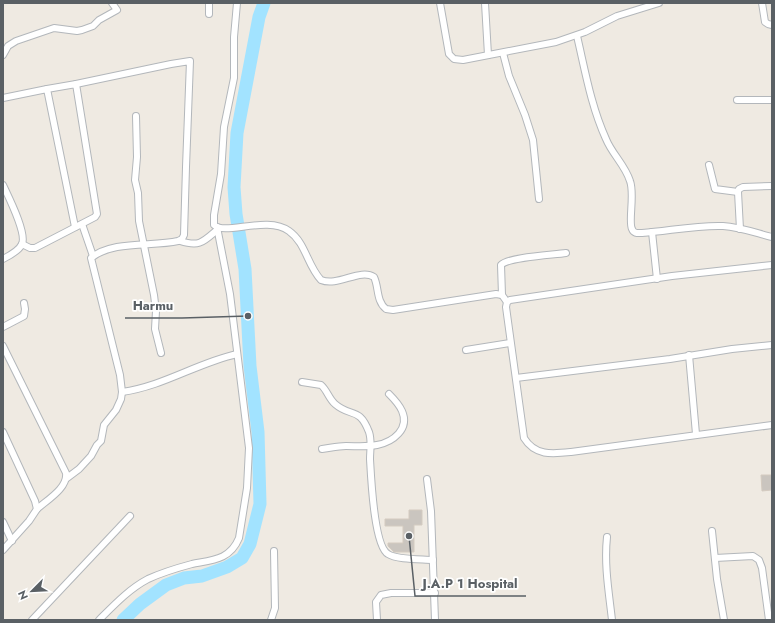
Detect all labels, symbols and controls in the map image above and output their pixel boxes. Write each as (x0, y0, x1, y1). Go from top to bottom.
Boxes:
callout: Harmu (125, 293, 182, 318)
text: Harmu (133, 296, 173, 315)
north arrow (12, 571, 52, 611)
callout: J.A.P 1 Hospital (415, 571, 526, 596)
text: J.A.P 1 Hospital (419, 574, 518, 593)
text: N (14, 588, 32, 602)

